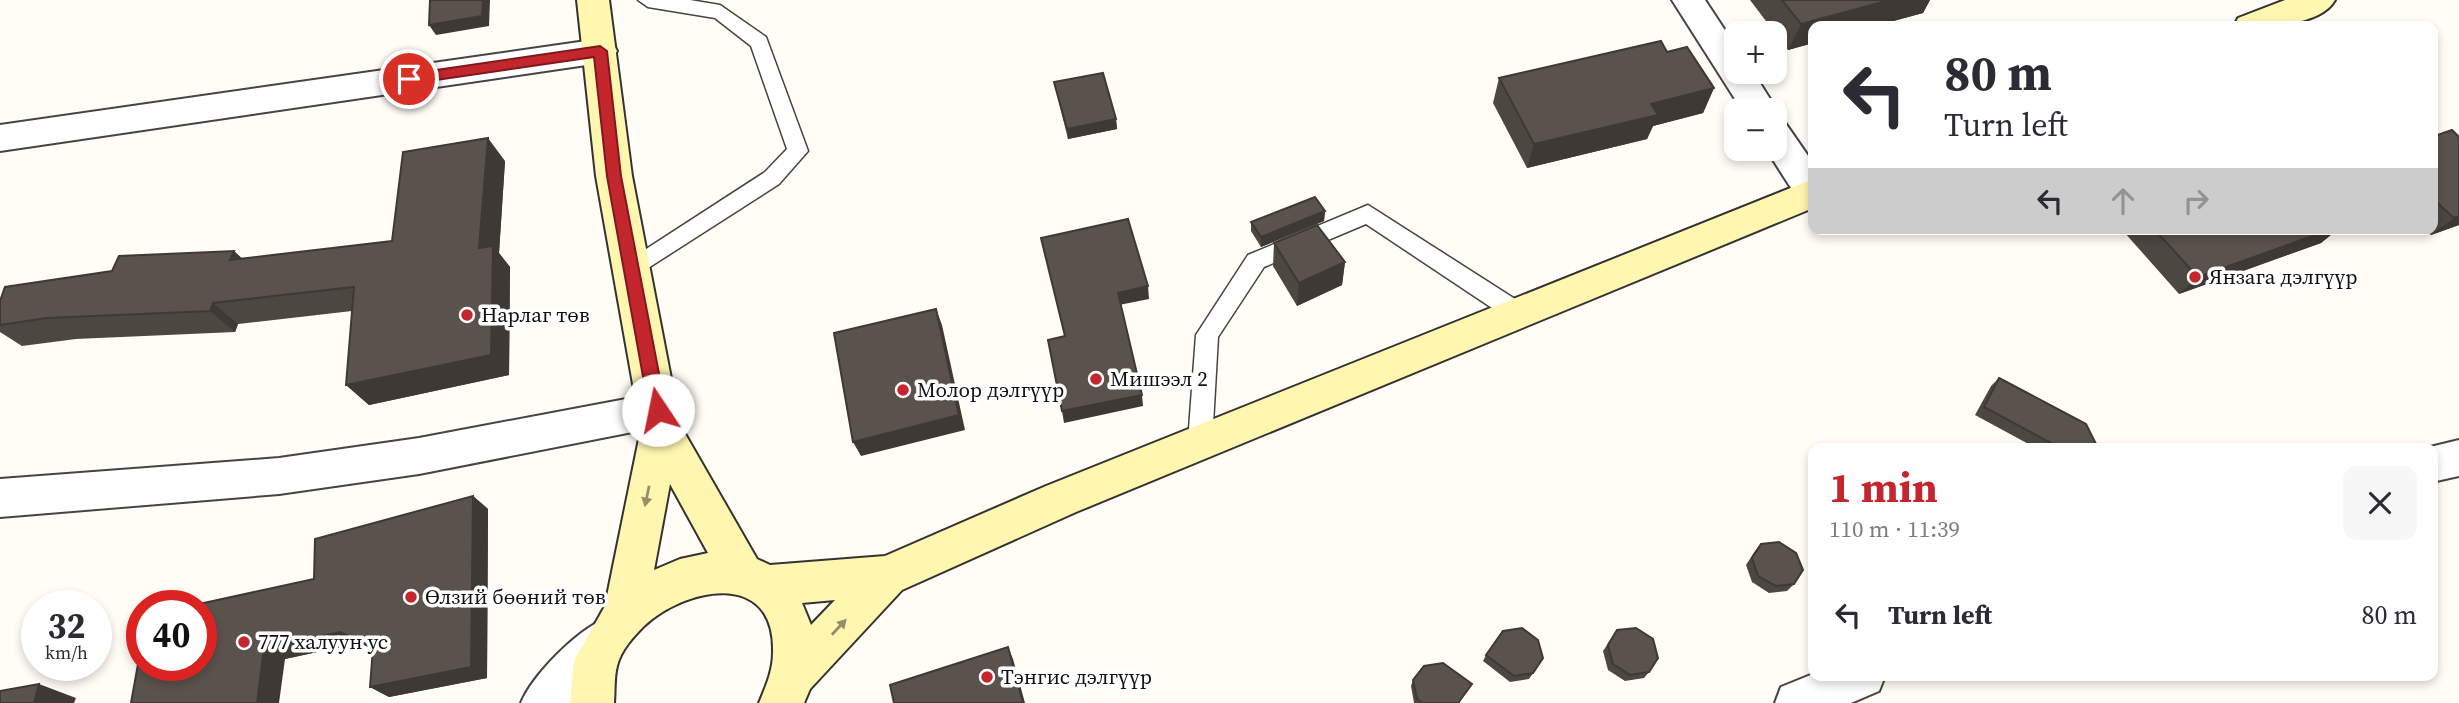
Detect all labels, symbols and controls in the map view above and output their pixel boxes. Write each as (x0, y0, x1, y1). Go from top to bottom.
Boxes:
map controls (1724, 21, 1787, 161)
button: + (1724, 21, 1787, 84)
text: 80 m (1944, 39, 2052, 106)
pin (379, 49, 439, 109)
icon: left (1829, 49, 1920, 140)
icon: arrive (390, 60, 428, 98)
button: − (1724, 98, 1787, 161)
text: Turn left (1944, 103, 2068, 147)
icon: left (2031, 182, 2069, 220)
icon: ahead (2104, 182, 2142, 220)
icon: right (2177, 182, 2215, 220)
place label: Янзага дэлгүүр (2209, 262, 2358, 291)
marker: Янзага дэлгүүр (2187, 269, 2203, 285)
place label: Нарлаг төв (481, 300, 590, 329)
marker: Нарлаг төв (459, 307, 475, 323)
place label: Мишээл 2 (1110, 364, 1208, 393)
marker: Мишээл 2 (1088, 371, 1104, 387)
position arrow (621, 373, 695, 447)
place label: Молор дэлгүүр (917, 375, 1064, 404)
marker: Молор дэлгүүр (895, 382, 911, 398)
text: 1 min (1829, 458, 1938, 516)
button: close (2343, 466, 2417, 540)
one-way arrow (641, 485, 652, 507)
text: 110 m · 11:39 (1829, 513, 1960, 545)
place label: Өлзий бөөний төв (425, 582, 606, 611)
marker: Өлзий бөөний төв (403, 589, 419, 605)
speed limit sign: 40 (126, 590, 217, 681)
icon: left (1829, 596, 1867, 634)
text: Turn left (1888, 597, 1992, 633)
text: 80 m (2362, 597, 2417, 633)
text: 32 (48, 602, 85, 650)
one-way arrow (831, 618, 848, 635)
place label: 777 халуун ус (258, 627, 388, 656)
marker: 777 халуун ус (236, 634, 252, 650)
text: km/h (45, 640, 88, 665)
place label: Тэнгис дэлгүүр (1001, 662, 1152, 691)
marker: Тэнгис дэлгүүр (979, 669, 995, 685)

